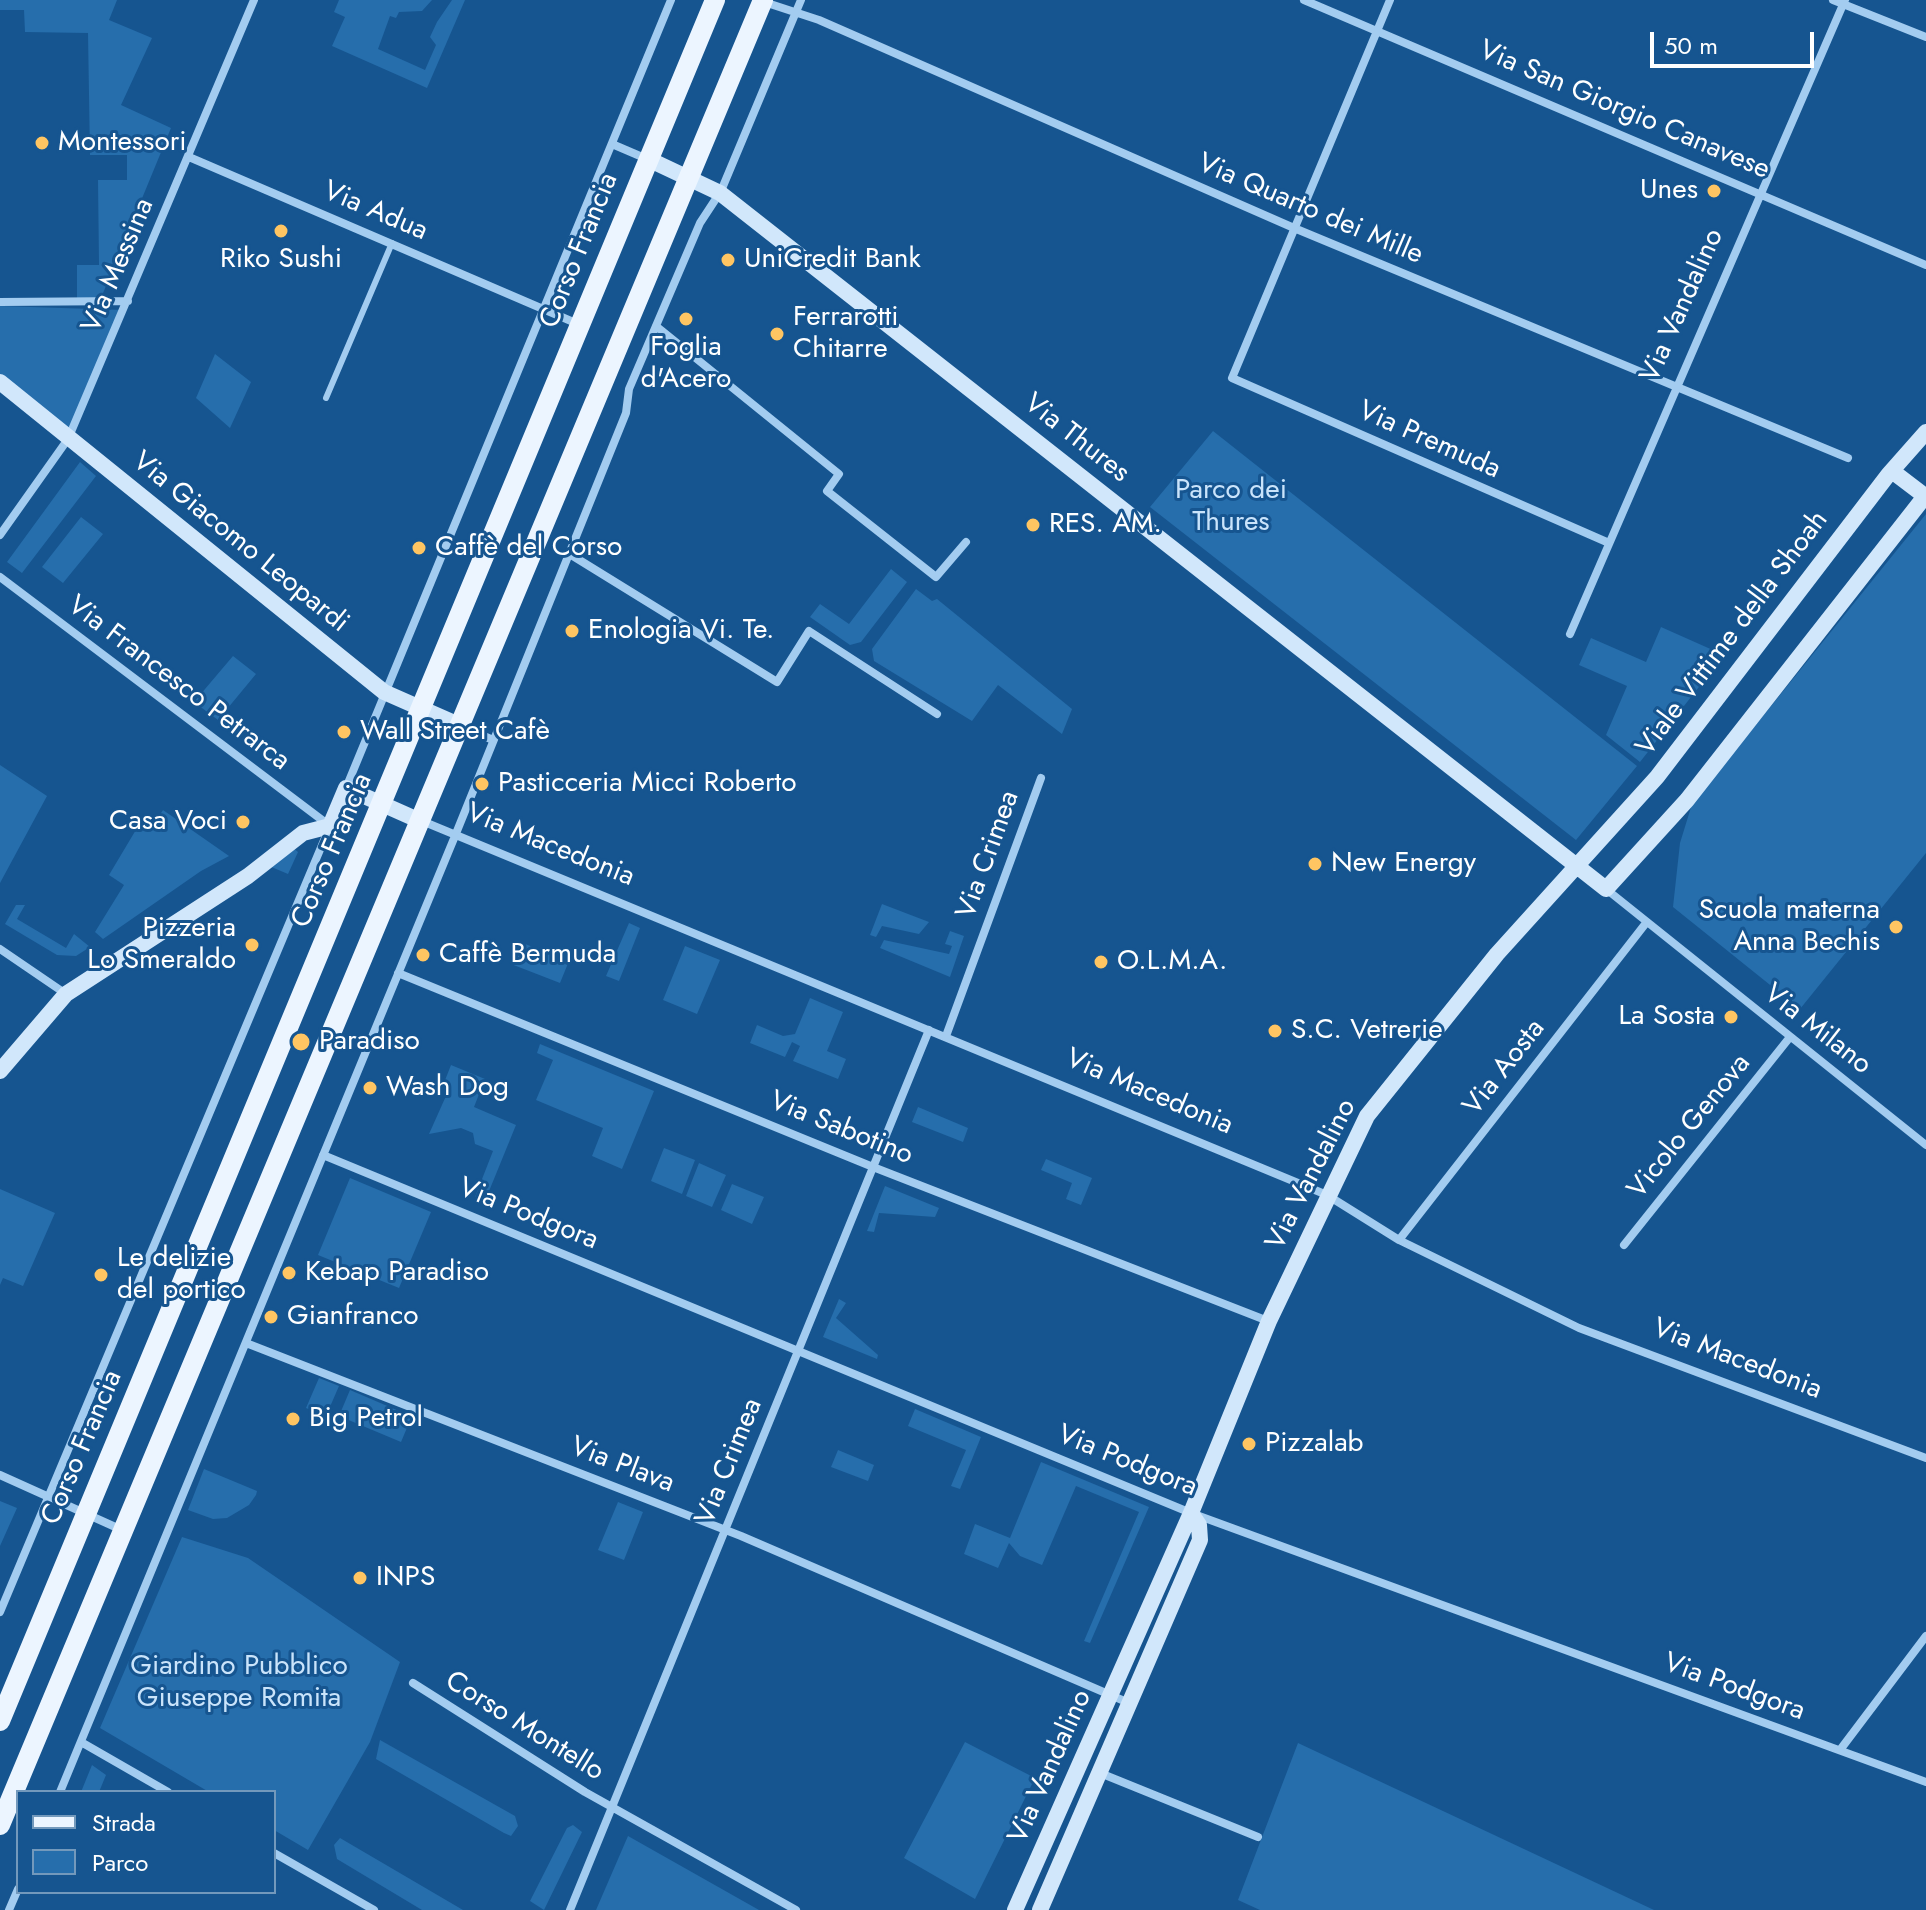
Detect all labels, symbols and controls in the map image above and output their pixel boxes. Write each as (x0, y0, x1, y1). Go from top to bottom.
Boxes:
scale bar (1654, 16, 1818, 66)
text: 50 m (1664, 28, 1718, 63)
street label: Via San Giorgio Canavese (1474, 34, 1774, 188)
place label: Montessori (58, 126, 187, 160)
marker: Montessori (33, 134, 51, 152)
street label: Via Quarto dei Mille (1192, 147, 1428, 273)
street label: Corso Francia (534, 168, 626, 334)
place label: Unes (1640, 174, 1698, 208)
street label: Via Adua (318, 175, 432, 249)
marker: Unes (1705, 182, 1723, 200)
street label: Via Messina (76, 194, 162, 338)
marker: Riko Sushi (272, 222, 290, 240)
street label: Via Vandalino (1634, 224, 1732, 388)
place label: Riko Sushi (220, 243, 342, 277)
place label: UniCredit Bank (744, 243, 921, 277)
marker: UniCredit Bank (719, 251, 737, 269)
place label: Ferrarotti Chitarre (793, 301, 898, 367)
marker: Foglia d'Acero (677, 310, 695, 328)
marker: Ferrarotti Chitarre (768, 325, 786, 343)
place label: Foglia d'Acero (641, 331, 731, 397)
street label: Via Thures (1016, 387, 1136, 491)
street label: Via Premuda (1353, 395, 1505, 487)
street label: Via Giacomo Leopardi (125, 445, 355, 641)
park label: Parco dei Thures (1175, 474, 1287, 540)
street label: Viale Vittime della Shoah (1630, 505, 1836, 763)
place label: RES. AM. (1049, 508, 1162, 542)
marker: RES. AM. (1024, 516, 1042, 534)
place label: Caffè del Corso (435, 531, 622, 565)
marker: Caffè del Corso (410, 539, 428, 557)
street label: Via Francesco Petrarca (60, 589, 296, 779)
place label: Enologia Vi. Te. (588, 614, 774, 648)
marker: Enologia Vi. Te. (563, 622, 581, 640)
place label: Wall Street Cafè (360, 715, 550, 749)
marker: Wall Street Cafè (335, 723, 353, 741)
place label: Pasticceria Micci Roberto (498, 767, 797, 801)
street label: Corso Francia (285, 769, 381, 933)
marker: Pasticceria Micci Roberto (473, 775, 491, 793)
street label: Via Crimea (950, 787, 1028, 923)
street label: Via Macedonia (461, 797, 639, 895)
place label: Casa Voci (109, 805, 227, 839)
marker: Casa Voci (234, 813, 252, 831)
place label: New Energy (1331, 847, 1476, 881)
marker: New Energy (1306, 855, 1324, 873)
place label: Scuola materna Anna Bechis (1699, 894, 1880, 960)
place label: Pizzeria Lo Smeraldo (87, 912, 236, 978)
marker: Scuola materna Anna Bechis (1887, 918, 1905, 936)
marker: Pizzeria Lo Smeraldo (243, 936, 261, 954)
place label: Caffè Bermuda (439, 938, 616, 972)
place label: O.L.M.A. (1117, 945, 1227, 979)
marker: Caffè Bermuda (414, 946, 432, 964)
marker: O.L.M.A. (1092, 953, 1110, 971)
street label: Via Milano (1756, 978, 1878, 1082)
place label: La Sosta (1618, 1000, 1715, 1034)
marker: La Sosta (1722, 1008, 1740, 1026)
street label: Via Aosta (1457, 1013, 1553, 1123)
place label: S.C. Vetrerie (1291, 1014, 1443, 1048)
marker: S.C. Vetrerie (1266, 1022, 1284, 1040)
place label: Paradiso (319, 1025, 420, 1059)
marker: Paradiso (290, 1031, 312, 1053)
street label: Via Macedonia (1060, 1043, 1238, 1143)
street label: Vicolo Genova (1622, 1048, 1758, 1206)
place label: Wash Dog (386, 1071, 509, 1105)
marker: Wash Dog (361, 1079, 379, 1097)
street label: Via Sabotino (764, 1085, 918, 1173)
street label: Via Vandalino (1260, 1094, 1364, 1256)
street label: Via Podgora (453, 1172, 603, 1258)
place label: Le delizie del portico (117, 1242, 246, 1308)
place label: Kebap Paradiso (305, 1256, 489, 1290)
marker: Kebap Paradiso (280, 1264, 298, 1282)
marker: Le delizie del portico (92, 1266, 110, 1284)
place label: Gianfranco (287, 1300, 419, 1334)
marker: Gianfranco (262, 1308, 280, 1326)
street label: Via Macedonia (1648, 1312, 1826, 1408)
street label: Corso Francia (35, 1366, 131, 1530)
street label: Via Crimea (689, 1394, 771, 1530)
place label: Big Petrol (309, 1402, 423, 1436)
marker: Big Petrol (284, 1410, 302, 1428)
street label: Via Podgora (1052, 1419, 1202, 1505)
place label: Pizzalab (1265, 1427, 1364, 1461)
street label: Via Plava (565, 1431, 679, 1501)
marker: Pizzalab (1240, 1435, 1258, 1453)
place label: INPS (376, 1561, 435, 1595)
marker: INPS (351, 1569, 369, 1587)
street label: Via Podgora (1659, 1647, 1809, 1729)
park label: Giardino Pubblico Giuseppe Romita (130, 1650, 348, 1716)
street label: Corso Montello (438, 1665, 610, 1789)
street label: Via Vandalino (1002, 1685, 1100, 1849)
legend (16, 1790, 276, 1894)
text: Strada (92, 1805, 156, 1840)
text: Parco (92, 1845, 148, 1880)

